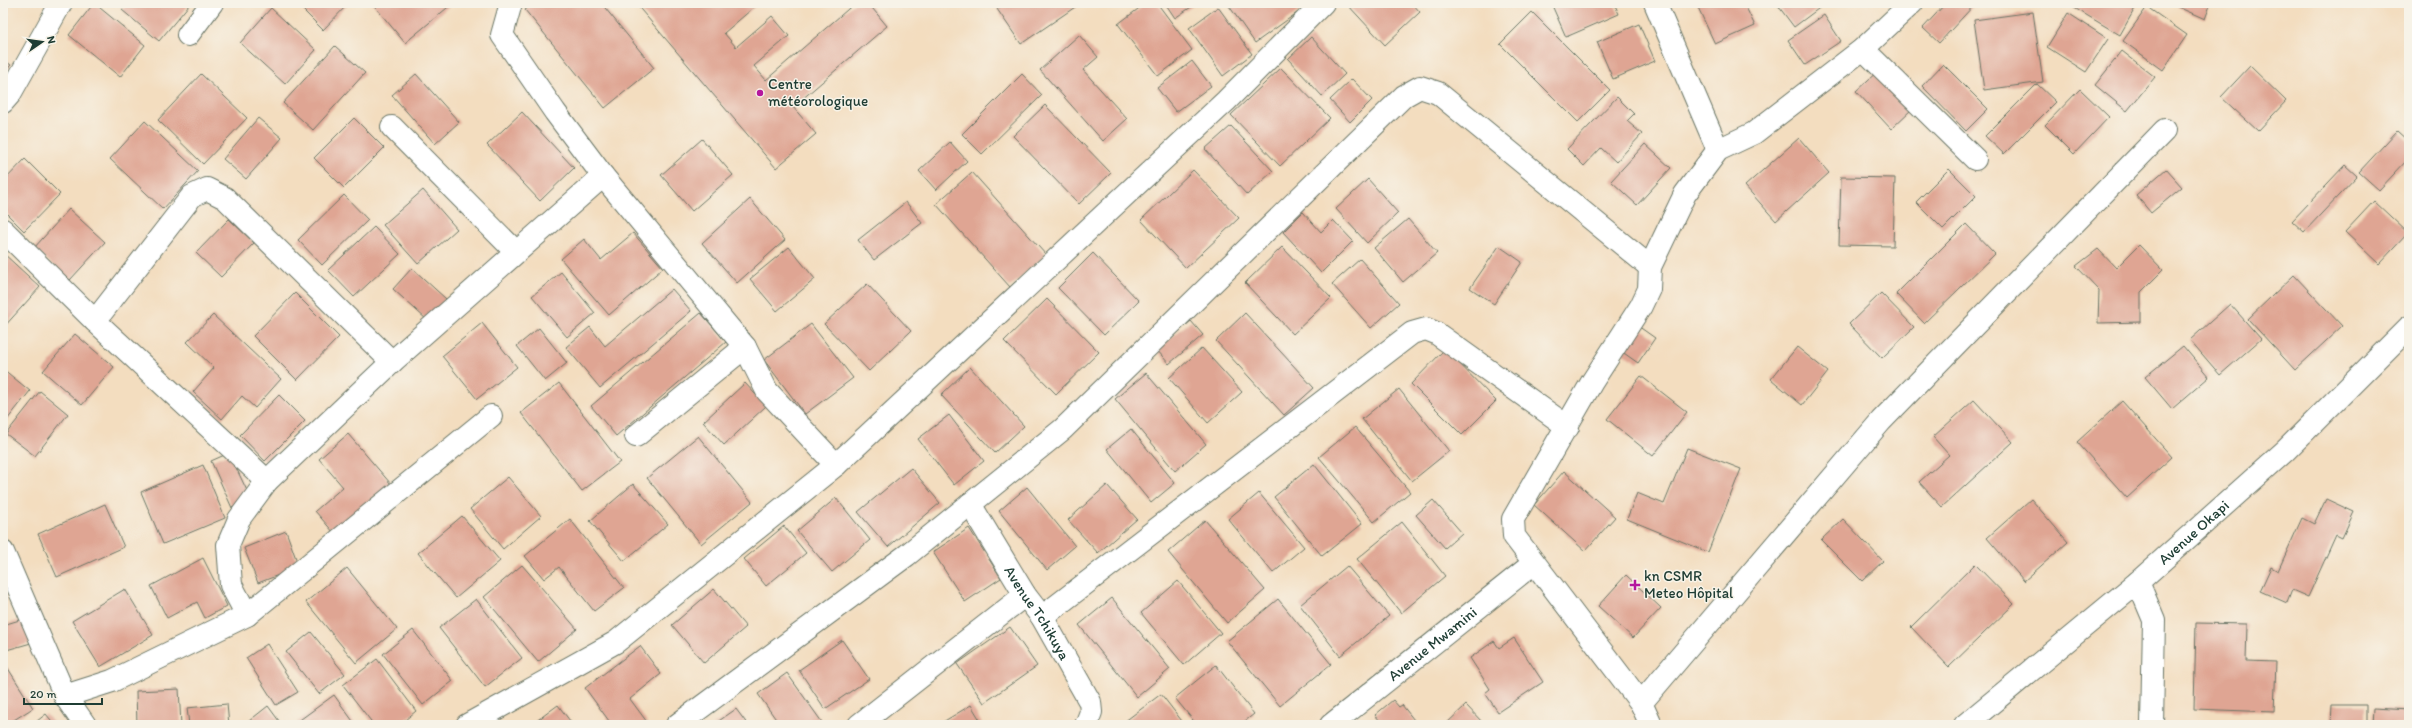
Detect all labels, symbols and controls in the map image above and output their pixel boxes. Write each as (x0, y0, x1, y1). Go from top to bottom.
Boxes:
north arrow (22, 22, 62, 62)
text: N (44, 35, 58, 45)
place label: Centre météorologique (768, 75, 868, 110)
marker: Centre météorologique (755, 88, 765, 98)
street label: Avenue Okapi (2155, 496, 2233, 569)
street label: Avenue Tchikuya (1000, 562, 1074, 663)
place label: kn CSMR Meteo Hôpital (1644, 567, 1734, 602)
marker: kn CSMR Meteo Hôpital (1629, 579, 1641, 591)
street label: Avenue Mwamini (1385, 603, 1481, 685)
scale bar (24, 680, 102, 706)
text: 20 m (30, 687, 57, 701)

